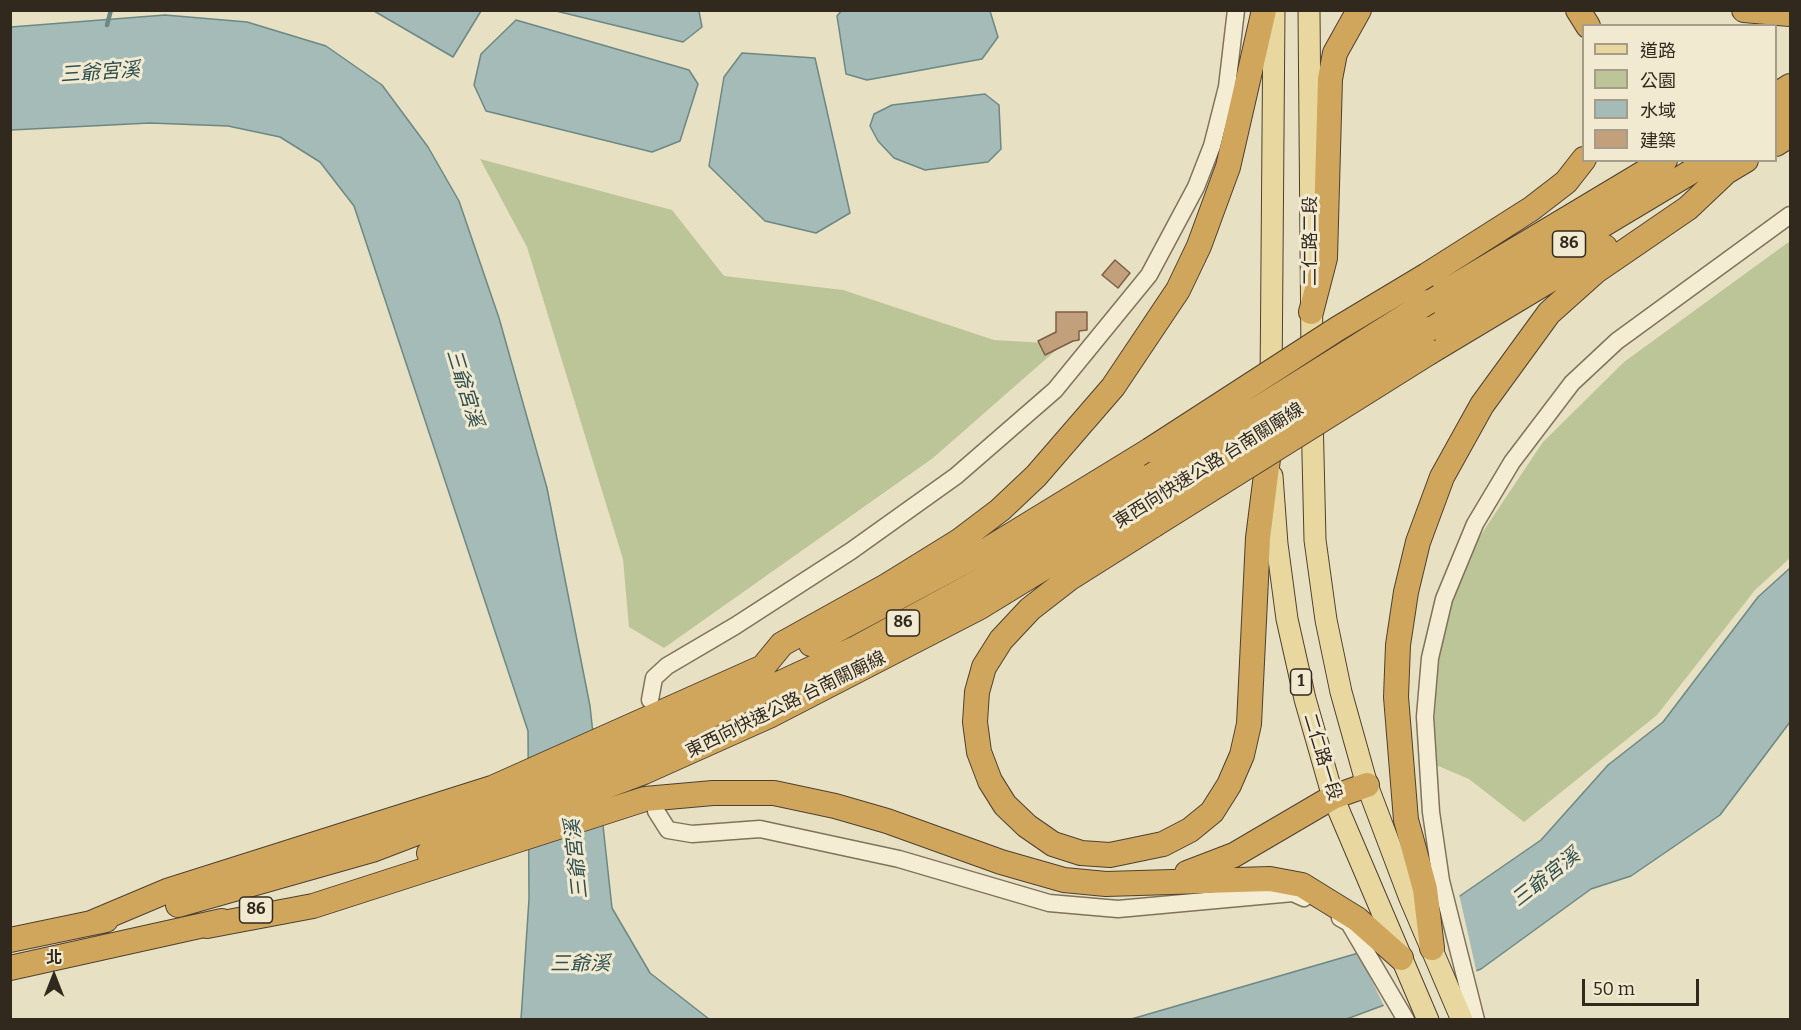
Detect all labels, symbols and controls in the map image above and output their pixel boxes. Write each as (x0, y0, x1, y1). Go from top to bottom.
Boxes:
legend (1582, 24, 1777, 162)
text: 道路 (1640, 40, 1676, 62)
water label: 三爺宮溪 (59, 58, 141, 88)
text: 公園 (1640, 70, 1676, 92)
text: 水域 (1640, 100, 1676, 122)
text: 建築 (1640, 130, 1676, 152)
street label: 二仁路二段 (1300, 196, 1322, 286)
road number: 86 (1552, 231, 1586, 257)
water label: 三爺宮溪 (441, 346, 487, 430)
street label: 東西向快速公路 台南關廟線 (1110, 399, 1308, 533)
road number: 86 (886, 610, 920, 636)
street label: 東西向快速公路 台南關廟線 (683, 647, 889, 763)
road number: 1 (1290, 669, 1312, 695)
street label: 二仁路一段 (1299, 711, 1345, 803)
water label: 三爺宮溪 (561, 818, 593, 900)
water label: 三爺宮溪 (1507, 844, 1585, 912)
road number: 86 (240, 897, 272, 923)
north arrow (24, 946, 84, 1006)
text: 北 (46, 948, 62, 967)
water label: 三爺溪 (550, 952, 610, 976)
scale bar (1585, 967, 1702, 1005)
text: 50 m (1593, 978, 1635, 1000)

